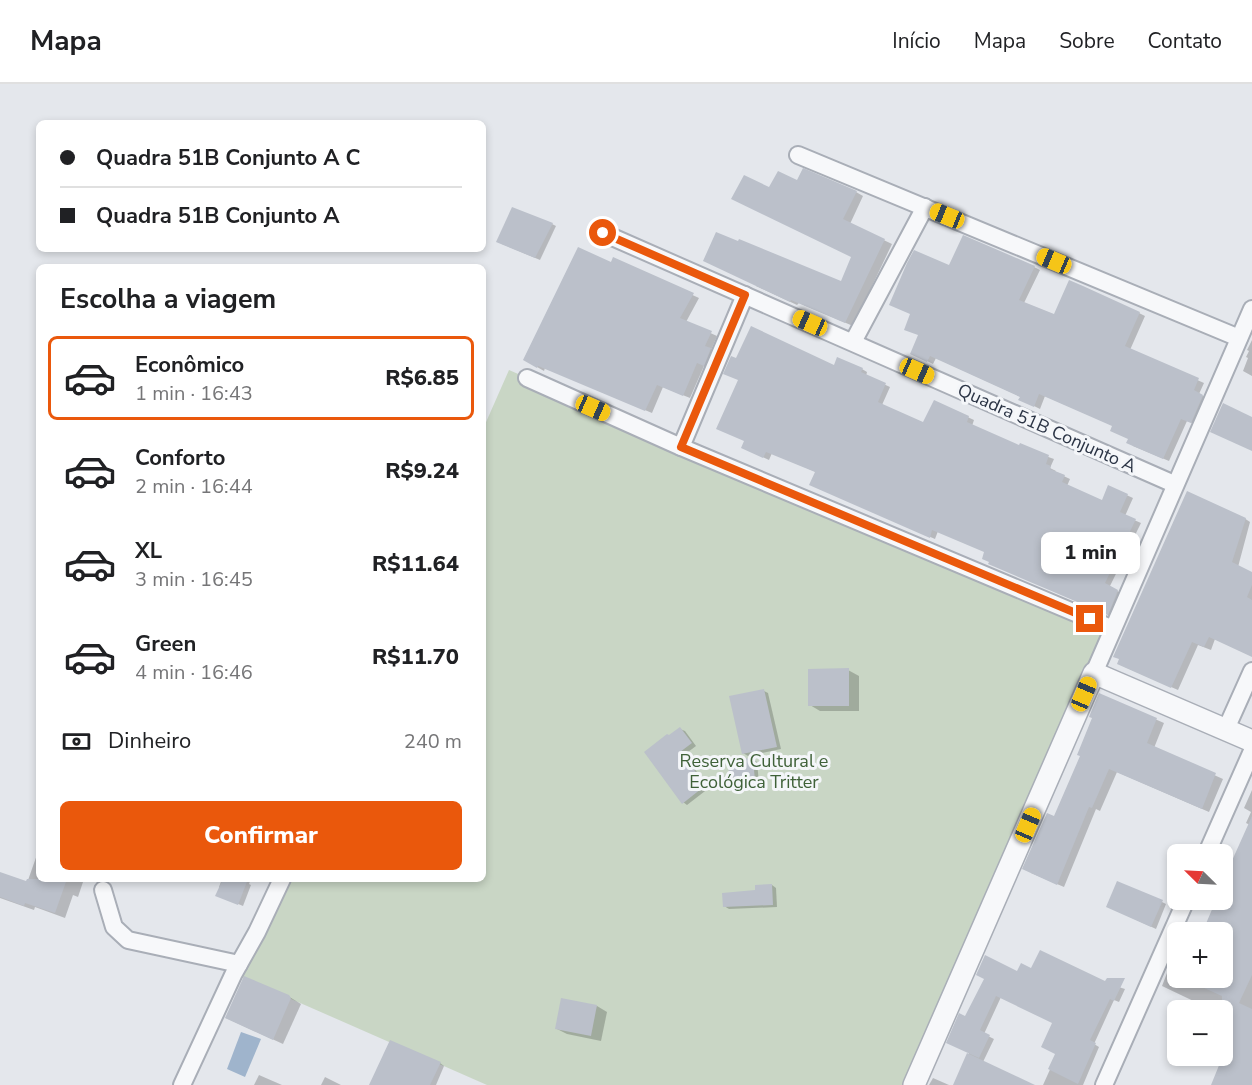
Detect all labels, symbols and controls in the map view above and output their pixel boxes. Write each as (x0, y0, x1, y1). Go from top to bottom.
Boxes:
text: Mapa (30, 22, 102, 60)
text: Início (892, 27, 941, 55)
text: Mapa (974, 27, 1026, 55)
text: Sobre (1059, 27, 1115, 55)
text: Contato (1148, 27, 1222, 55)
text: Quadra 51B Conjunto A C (96, 143, 360, 173)
text: Quadra 51B Conjunto A (96, 201, 340, 231)
car (927, 201, 967, 231)
route start (589, 219, 616, 246)
car (1034, 246, 1074, 276)
text: Escolha a viagem (60, 281, 276, 318)
car (790, 307, 830, 339)
text: Econômico (135, 350, 244, 380)
icon: car (63, 351, 117, 405)
car (897, 355, 937, 387)
text: R$6.85 (385, 363, 459, 393)
street label: Quadra 51B Conjunto A (954, 378, 1140, 478)
text: 1 min · 16:43 (135, 380, 253, 407)
car (573, 392, 613, 424)
text: Conforto (135, 443, 225, 473)
icon: car (63, 444, 117, 498)
text: R$9.24 (385, 456, 459, 486)
text: 2 min · 16:44 (135, 473, 253, 500)
callout: 1 min (1040, 532, 1140, 574)
text: XL (135, 536, 162, 566)
icon: car (63, 537, 117, 591)
text: 1 min (1064, 539, 1117, 566)
text: R$11.64 (372, 549, 459, 579)
text: 3 min · 16:45 (135, 566, 253, 593)
route end (1076, 605, 1103, 632)
text: Green (135, 629, 196, 659)
icon: car (63, 630, 117, 684)
text: R$11.70 (372, 642, 459, 672)
text: 4 min · 16:46 (135, 659, 253, 686)
car (1069, 674, 1099, 714)
icon: cash (60, 725, 93, 758)
text: Dinheiro (108, 726, 191, 756)
text: 240 m (404, 728, 462, 755)
park label: Reserva Cultural e Ecológica Tritter (680, 749, 828, 794)
button: Confirmar (60, 801, 462, 870)
car (1013, 805, 1043, 845)
north arrow (1167, 844, 1233, 910)
map controls (1167, 844, 1233, 1066)
button: + (1167, 922, 1233, 988)
button: − (1167, 1000, 1233, 1066)

